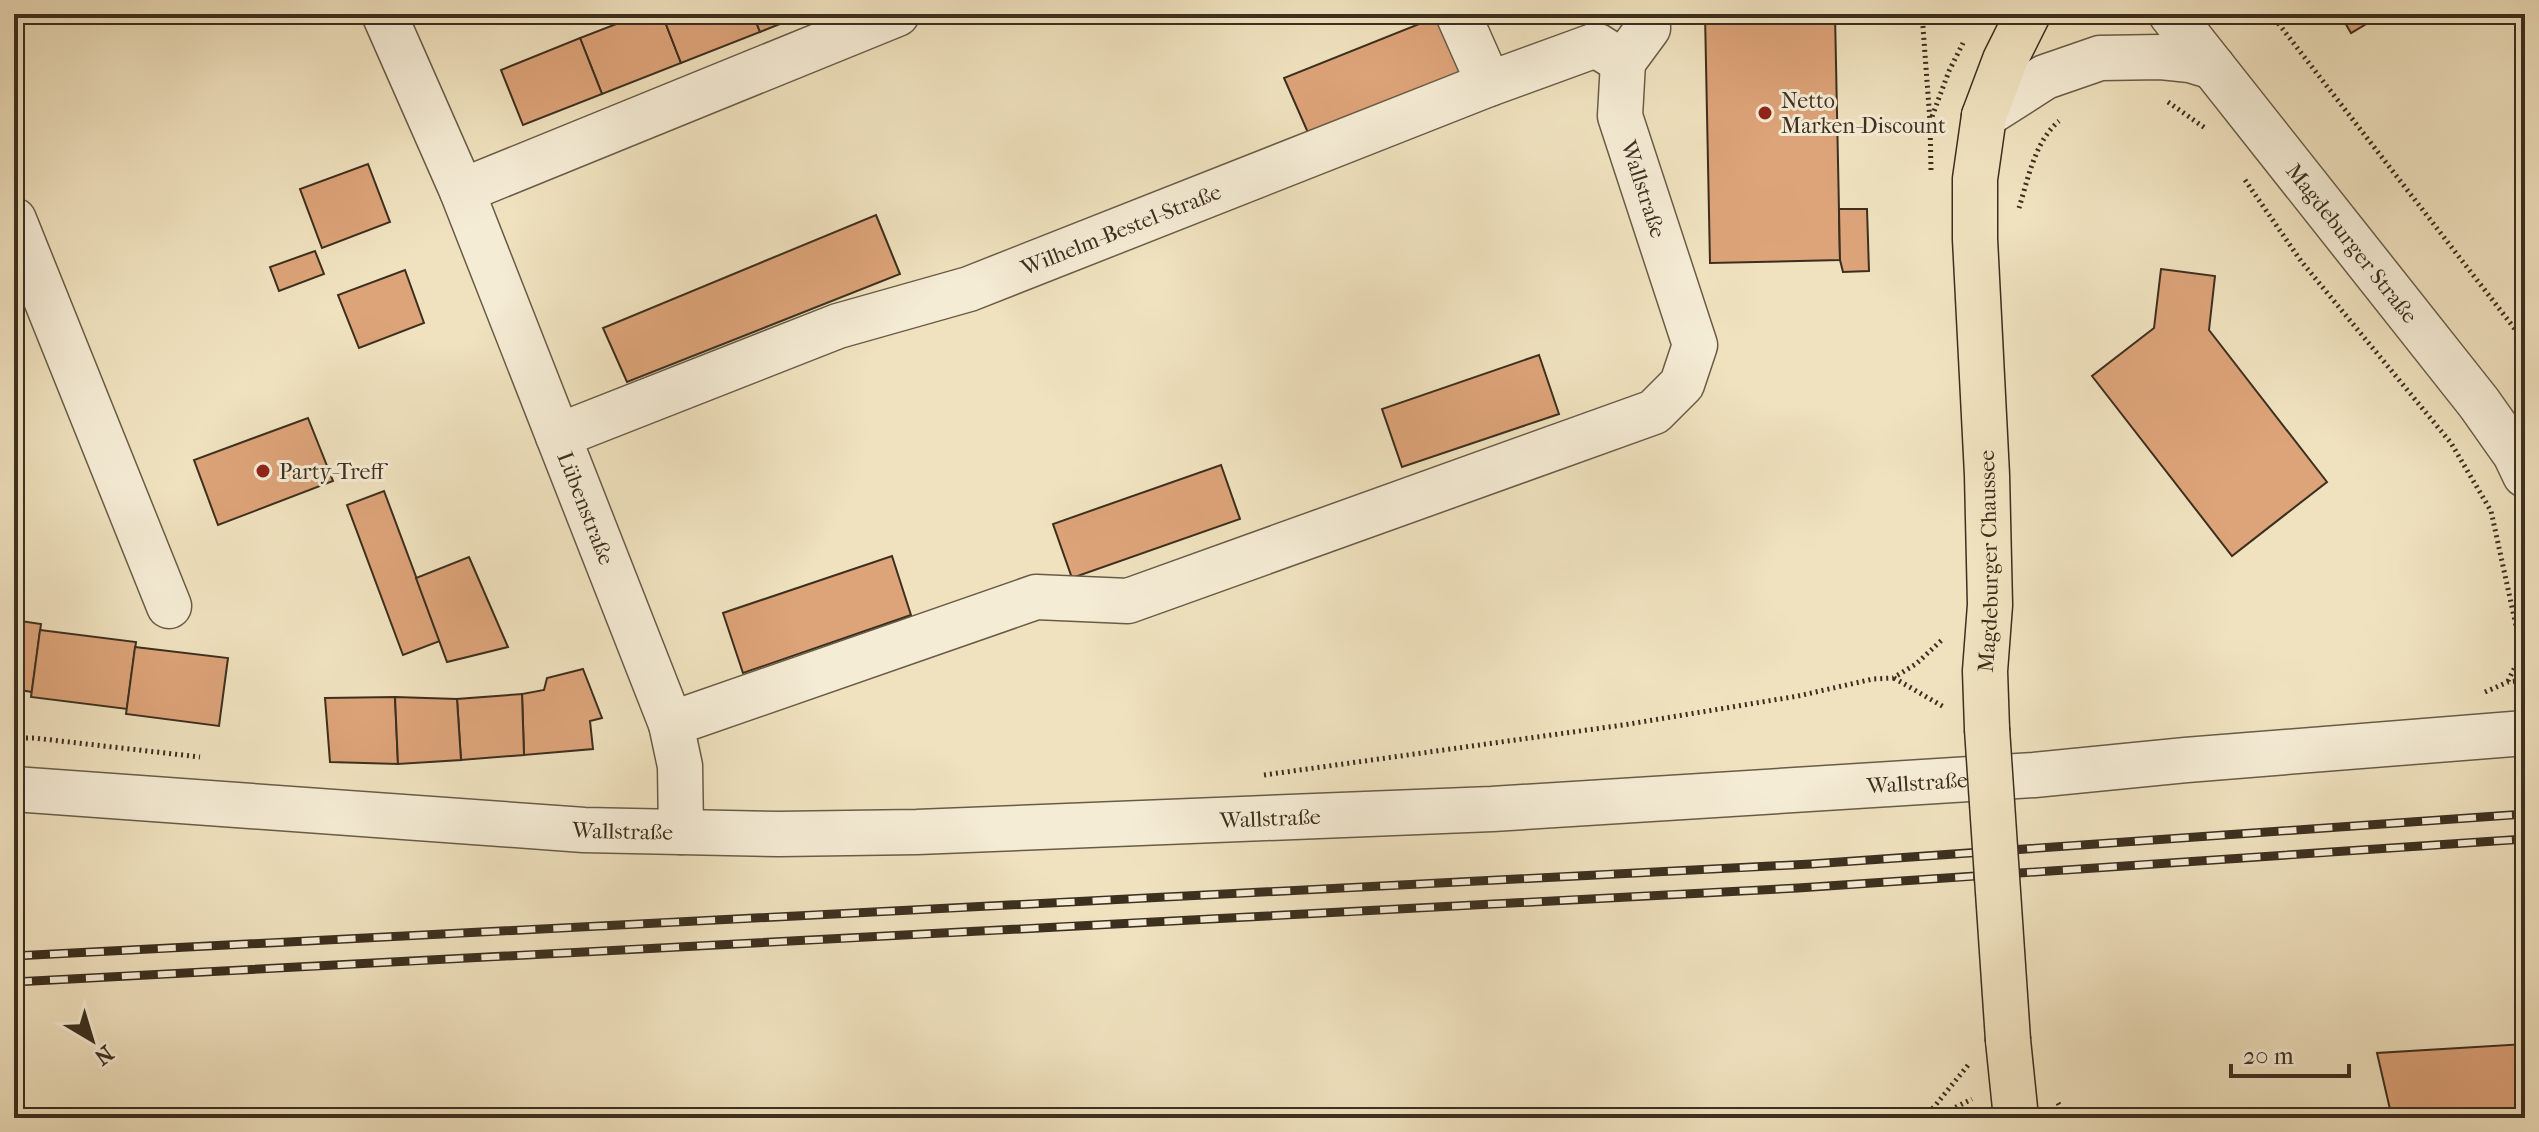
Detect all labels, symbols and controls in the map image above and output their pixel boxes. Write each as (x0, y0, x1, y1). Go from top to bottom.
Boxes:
place label: Netto Marken-Discount (1781, 88, 1946, 139)
marker: Netto Marken-Discount (1756, 104, 1774, 122)
street label: Wallstraße (1615, 136, 1671, 241)
street label: Magdeburger Straße (2280, 158, 2423, 329)
street label: Wilhelm-Bestel-Straße (1016, 179, 1225, 282)
street label: Lübenstraße (552, 448, 619, 569)
street label: Magdeburger Chaussee (1973, 449, 2004, 673)
place label: Party-Treff (279, 459, 388, 485)
marker: Party-Treff (254, 462, 272, 480)
street label: Wallstraße (1865, 767, 1969, 800)
street label: Wallstraße (1218, 804, 1321, 834)
street label: Wallstraße (570, 817, 673, 846)
north arrow (52, 1000, 132, 1080)
scale bar (2231, 1028, 2349, 1078)
text: N (89, 1040, 118, 1071)
text: 20 m (2243, 1042, 2294, 1070)

